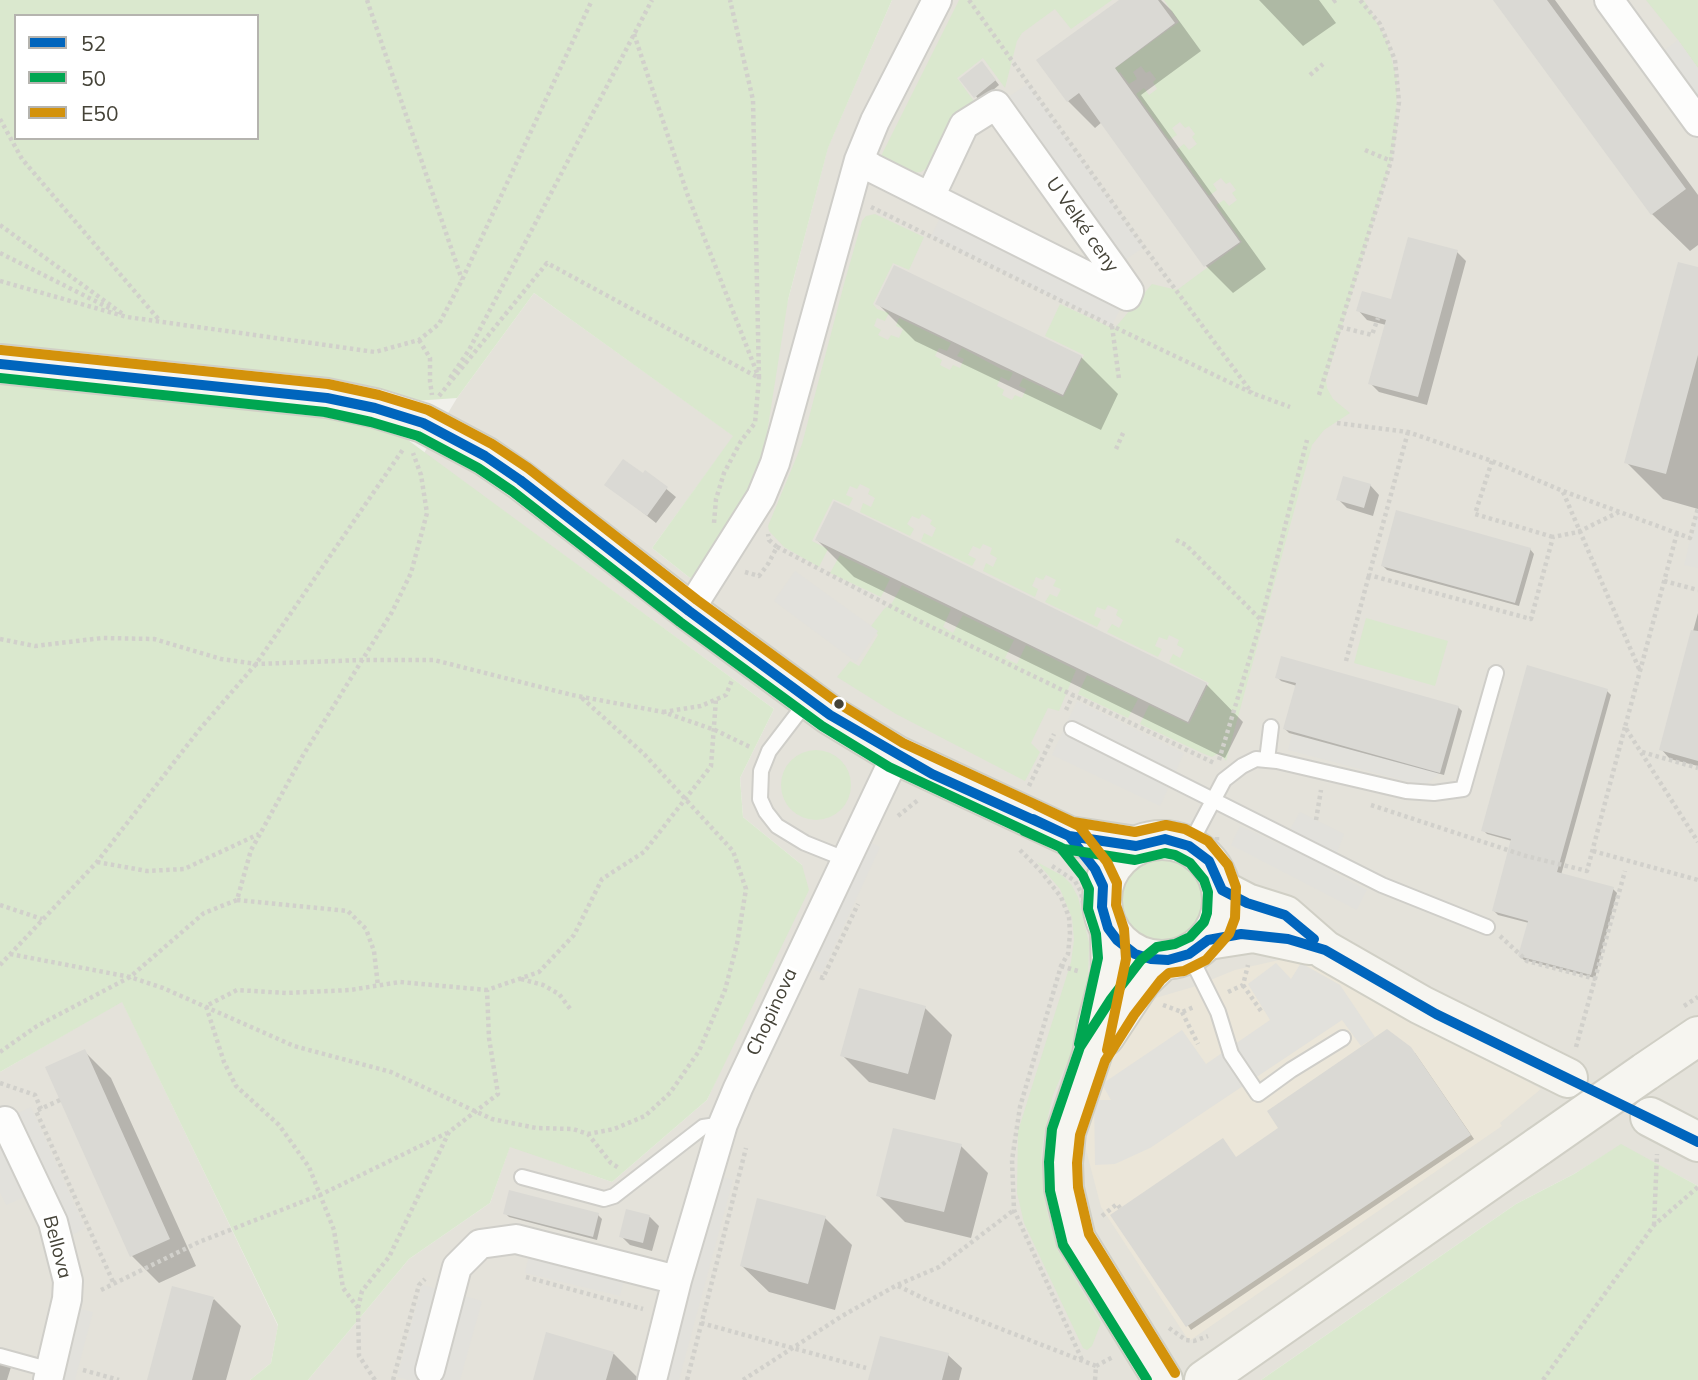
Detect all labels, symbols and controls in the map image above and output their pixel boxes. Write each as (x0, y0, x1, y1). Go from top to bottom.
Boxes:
legend (14, 14, 259, 140)
text: 52 (81, 30, 106, 56)
text: 50 (81, 65, 106, 91)
text: E50 (81, 100, 119, 126)
street label: U Velké ceny (1041, 173, 1123, 277)
unlabelled marker (832, 697, 846, 711)
street label: Chopinova (742, 965, 802, 1059)
street label: Bellova (38, 1213, 76, 1281)

